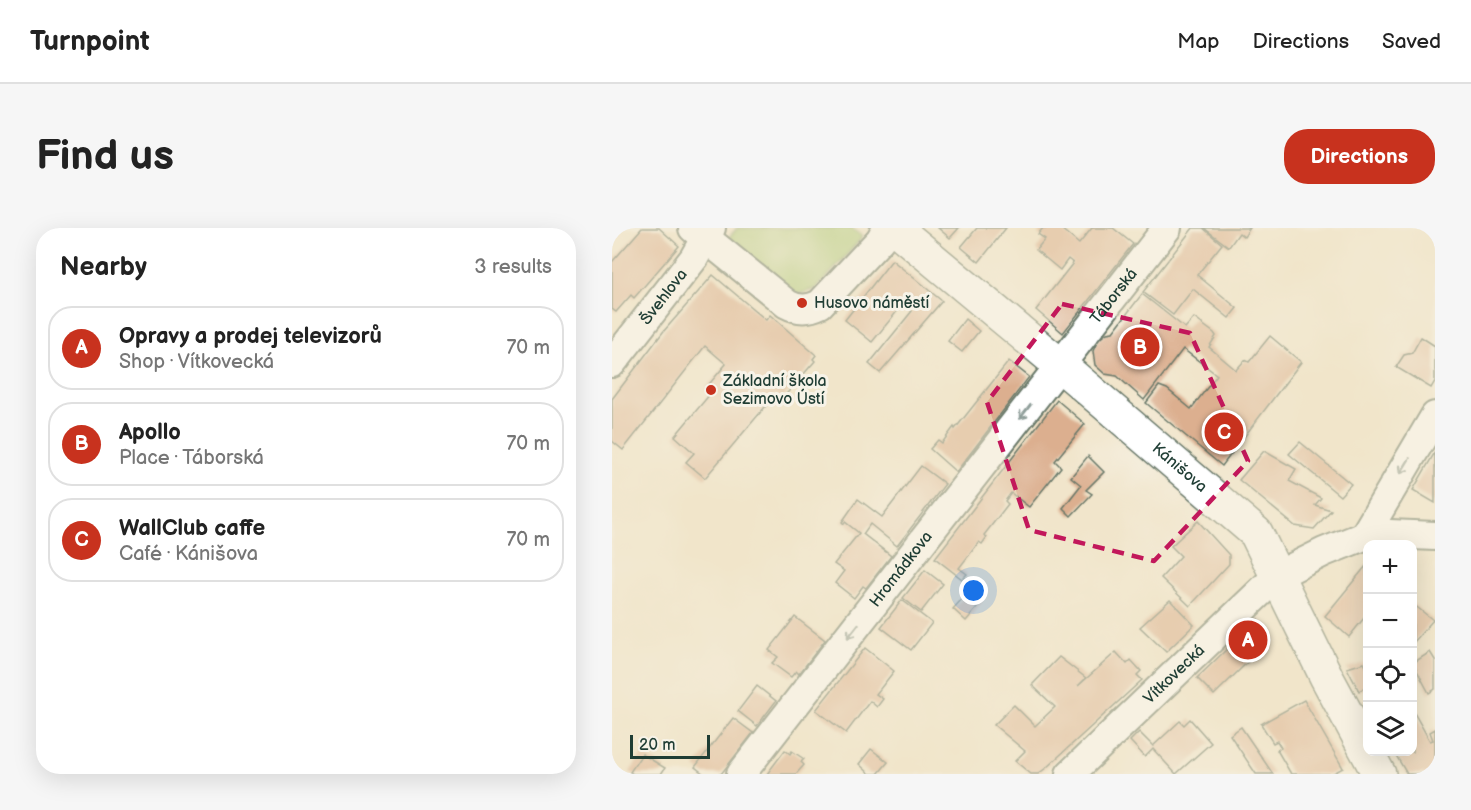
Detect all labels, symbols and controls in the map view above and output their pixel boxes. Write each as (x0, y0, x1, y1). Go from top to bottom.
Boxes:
text: Turnpoint (30, 25, 150, 58)
text: Map (1177, 29, 1220, 54)
text: Directions (1253, 29, 1349, 54)
text: Saved (1382, 29, 1441, 54)
button: Directions (1284, 129, 1435, 184)
text: Find us (36, 131, 174, 182)
text: Nearby (60, 252, 147, 283)
text: 3 results (474, 255, 552, 279)
street label: Švehlova (634, 265, 691, 328)
street label: Táborská (1086, 265, 1141, 328)
place label: Husovo náměstí (814, 294, 929, 313)
marker: Husovo náměstí (795, 296, 809, 310)
text: Opravy a prodej televizorů (119, 323, 382, 350)
pin: B (1120, 324, 1160, 370)
text: A (75, 336, 88, 360)
text: 70 m (506, 336, 550, 360)
text: Shop · Vítkovecká (119, 350, 274, 374)
place label: Základní škola Sezimovo Ústí (722, 372, 827, 409)
marker: Základní škola Sezimovo Ústí (704, 383, 718, 397)
one-way arrow (1018, 403, 1031, 419)
pin: C (1204, 410, 1244, 454)
text: Apollo (119, 419, 181, 446)
text: B (74, 432, 89, 456)
text: 70 m (506, 432, 550, 456)
street label: Kánišova (1148, 439, 1211, 496)
text: Place · Táborská (119, 446, 264, 470)
one-way arrow (1399, 457, 1410, 475)
text: WallClub caffe (119, 515, 265, 542)
street label: Hromádkova (865, 527, 936, 611)
text: C (74, 528, 89, 552)
text: 70 m (506, 528, 550, 552)
map controls (1363, 540, 1417, 756)
button: + (1363, 540, 1417, 594)
text: Café · Kánišova (119, 542, 258, 566)
your location (959, 576, 988, 605)
button: − (1363, 594, 1417, 648)
pin: A (1228, 618, 1268, 662)
one-way arrow (846, 623, 859, 639)
street label: Vítkovecká (1140, 641, 1209, 708)
button: locate (1363, 648, 1417, 702)
button: layers (1363, 702, 1417, 756)
scale bar (630, 732, 710, 760)
text: 20 m (639, 736, 675, 755)

